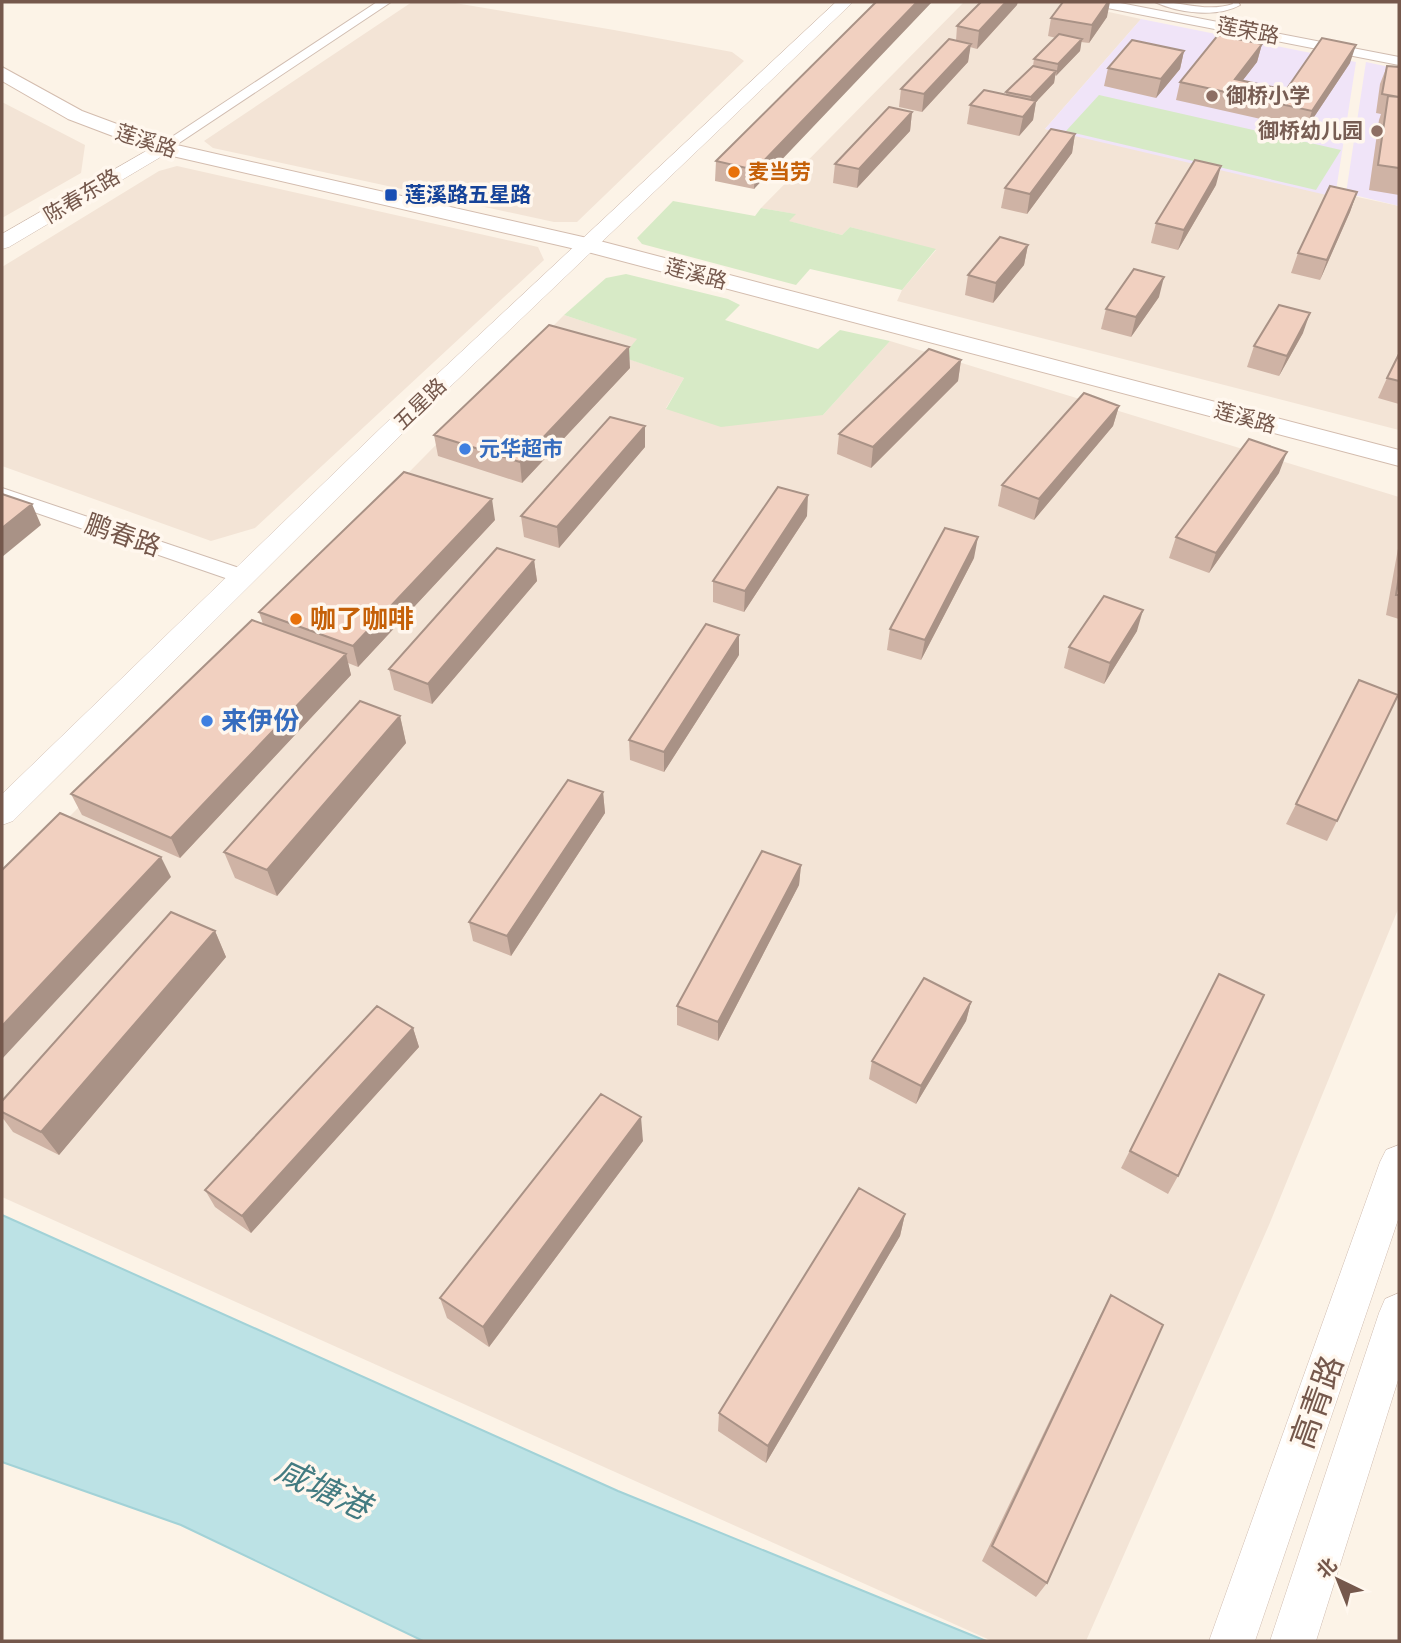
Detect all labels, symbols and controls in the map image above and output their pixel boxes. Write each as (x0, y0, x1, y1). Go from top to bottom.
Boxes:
street label: 莲荣路 (1215, 13, 1281, 50)
place label: 御桥小学 (1226, 84, 1310, 109)
marker: 御桥小学 (1204, 88, 1220, 104)
place label: 御桥幼儿园 (1258, 119, 1363, 144)
street label: 莲溪路 (112, 120, 180, 163)
marker: 御桥幼儿园 (1369, 123, 1385, 139)
place label: 麦当劳 (748, 160, 811, 185)
street label: 陈春东路 (40, 164, 125, 229)
marker: 麦当劳 (726, 164, 742, 180)
place label: 莲溪路五星路 (405, 183, 531, 208)
marker: 莲溪路五星路 (383, 187, 399, 203)
street label: 莲溪路 (662, 254, 730, 295)
street label: 五星路 (389, 373, 452, 435)
street label: 莲溪路 (1211, 398, 1279, 439)
place label: 元华超市 (479, 437, 563, 462)
marker: 元华超市 (457, 441, 473, 457)
street label: 鹏春路 (81, 509, 164, 564)
place label: 咖了咖啡 (310, 605, 414, 636)
marker: 咖了咖啡 (288, 611, 304, 627)
place label: 来伊份 (221, 707, 300, 738)
marker: 来伊份 (199, 713, 215, 729)
street label: 高青路 (1284, 1351, 1353, 1454)
water label: 咸塘港 (269, 1451, 379, 1531)
north arrow (1303, 1545, 1373, 1615)
text: 北 (1313, 1554, 1342, 1584)

